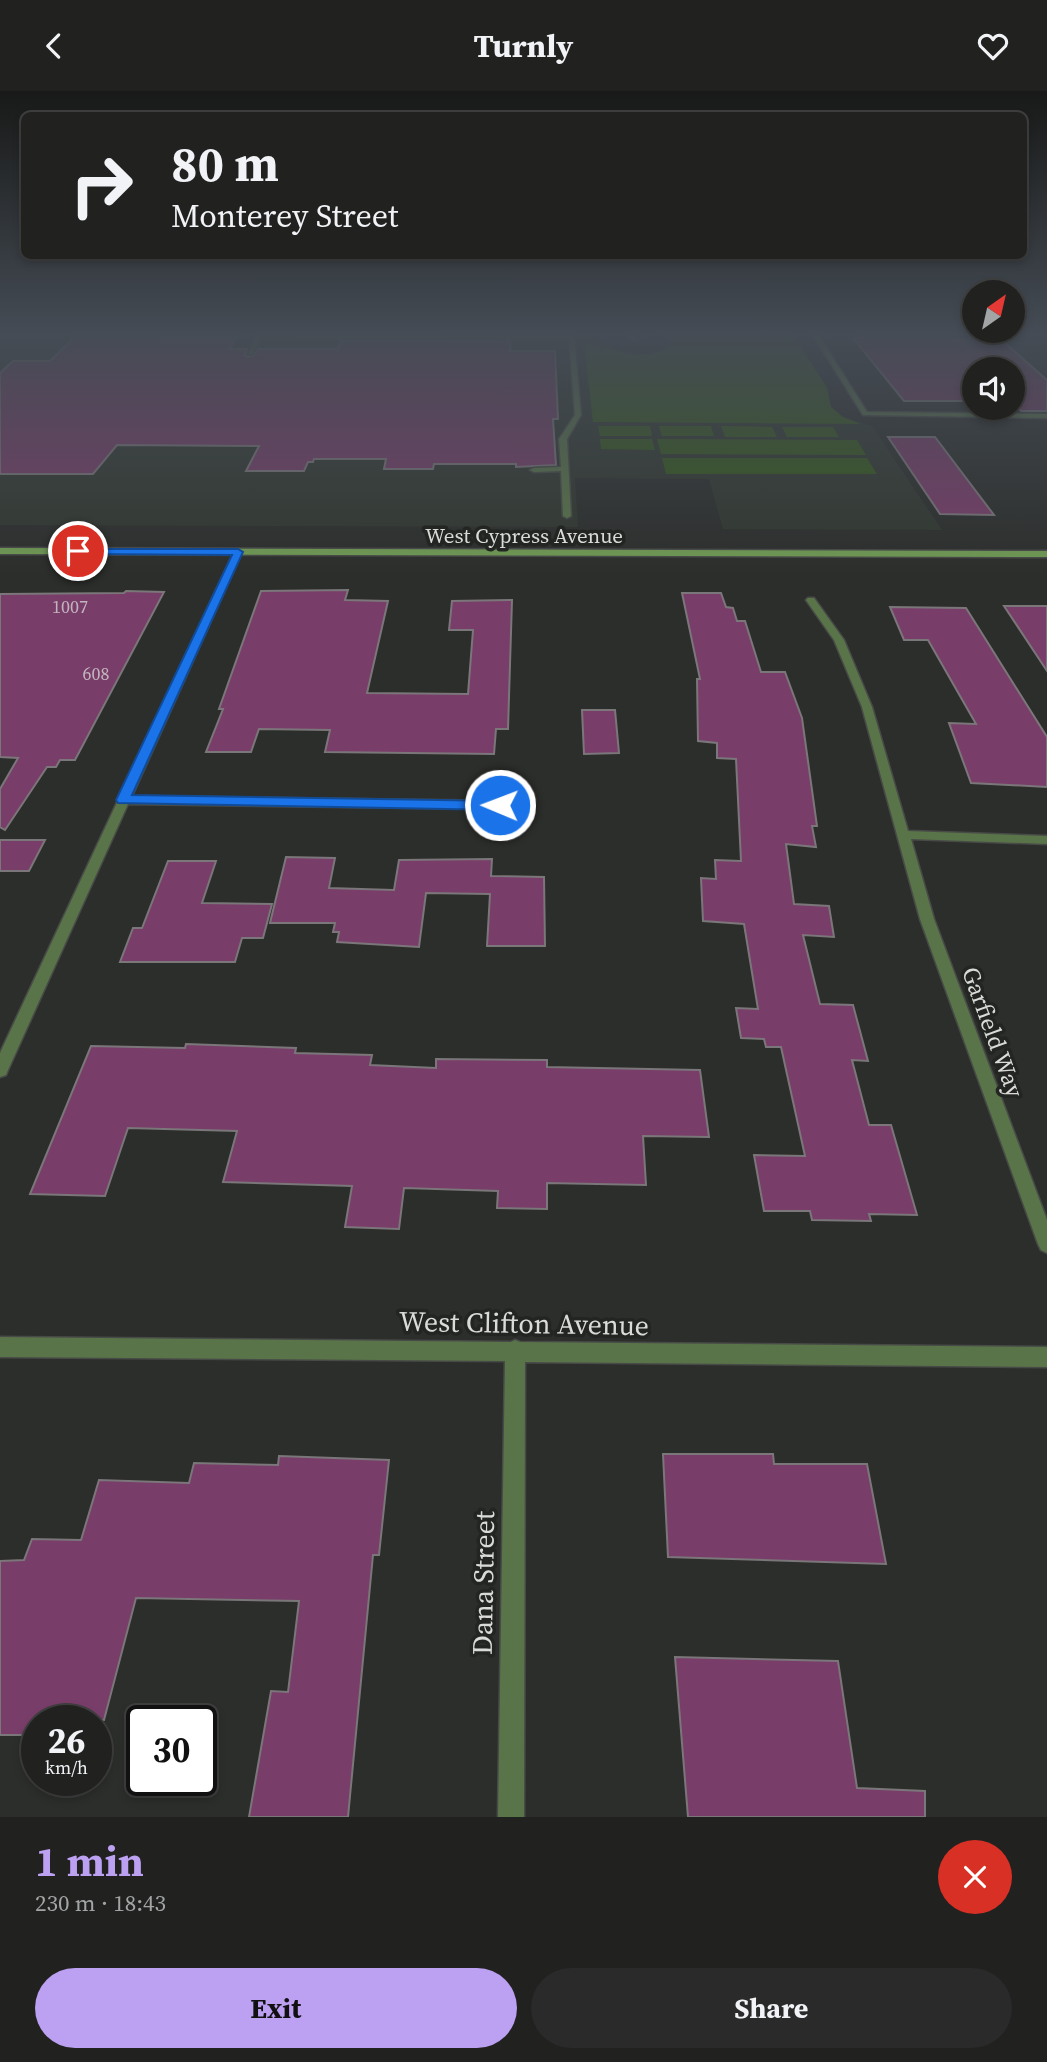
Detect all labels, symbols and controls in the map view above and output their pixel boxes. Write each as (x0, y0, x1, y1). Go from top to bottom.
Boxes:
text: Turnly (474, 24, 573, 68)
icon: back (35, 27, 73, 65)
icon: heart (974, 27, 1012, 65)
text: 80 m (171, 130, 279, 197)
icon: right (56, 140, 147, 231)
text: Monterey Street (171, 194, 399, 238)
north arrow (962, 280, 1026, 343)
map controls (962, 280, 1025, 420)
button: sound (962, 357, 1025, 420)
pin (48, 521, 108, 581)
street label: West Cypress Avenue (425, 521, 623, 550)
icon: arrive (59, 532, 97, 570)
house number: 1007 (52, 594, 88, 619)
house number: 608 (83, 661, 110, 686)
position arrow (463, 768, 537, 842)
street label: Garfield Way (954, 962, 1032, 1102)
street label: West Clifton Avenue (399, 1302, 649, 1344)
street label: Dana Street (463, 1510, 503, 1655)
speed limit sign: 30 (126, 1705, 217, 1796)
text: 26 (48, 1717, 85, 1765)
text: km/h (45, 1755, 88, 1780)
text: 1 min (35, 1832, 144, 1890)
button: close (938, 1840, 1012, 1914)
text: 230 m · 18:43 (35, 1887, 166, 1919)
button: Exit (35, 1968, 517, 2048)
button: Share (531, 1968, 1012, 2048)

